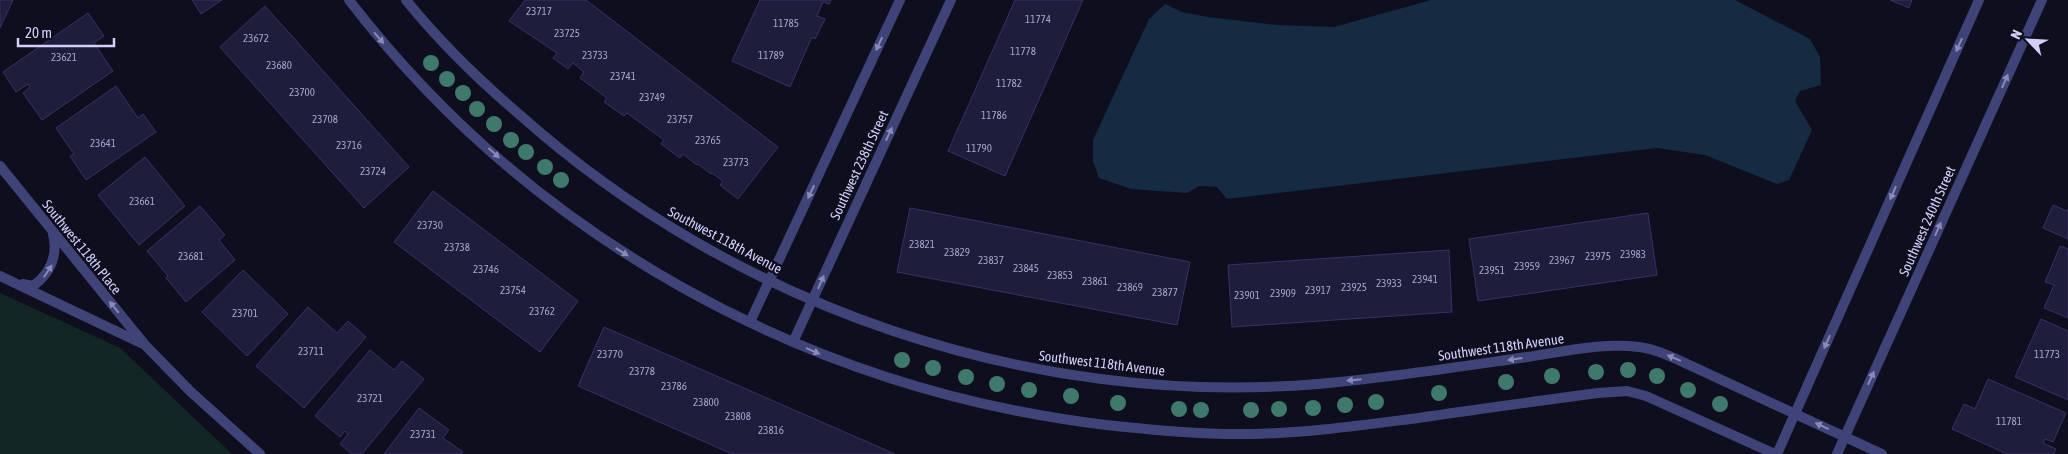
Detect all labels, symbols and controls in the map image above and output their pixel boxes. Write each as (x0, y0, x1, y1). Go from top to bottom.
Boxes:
house number: 23717 (526, 5, 552, 17)
house number: 11774 (1025, 13, 1051, 25)
scale bar (18, 15, 114, 47)
north arrow (2003, 15, 2053, 65)
house number: 11785 (773, 17, 799, 29)
text: 20 m (25, 24, 52, 41)
house number: 23725 (554, 27, 580, 39)
text: N (2007, 27, 2025, 42)
one-way arrow (374, 31, 385, 44)
house number: 23672 (243, 32, 269, 44)
one-way arrow (875, 37, 883, 51)
one-way arrow (1954, 38, 1962, 52)
house number: 11778 (1010, 45, 1036, 57)
house number: 23733 (582, 49, 608, 61)
house number: 11789 (758, 49, 784, 61)
house number: 23621 (51, 51, 77, 63)
house number: 23680 (266, 59, 292, 71)
house number: 23741 (610, 70, 636, 82)
one-way arrow (2002, 74, 2010, 88)
house number: 11782 (996, 77, 1022, 89)
house number: 23700 (289, 86, 315, 98)
house number: 23749 (639, 91, 665, 103)
street label: Southwest 238th Street (827, 108, 891, 222)
house number: 11786 (981, 109, 1007, 121)
house number: 23708 (312, 113, 338, 125)
house number: 23757 (667, 113, 693, 125)
one-way arrow (885, 127, 893, 141)
house number: 23765 (695, 134, 721, 146)
house number: 23641 (90, 137, 116, 149)
house number: 23716 (336, 139, 362, 151)
house number: 11790 (966, 142, 992, 154)
one-way arrow (487, 147, 499, 159)
house number: 23773 (723, 156, 749, 168)
street label: Southwest 240th Street (1896, 164, 1958, 278)
house number: 23724 (360, 165, 386, 177)
one-way arrow (807, 185, 815, 199)
one-way arrow (1888, 186, 1896, 200)
house number: 23661 (129, 195, 155, 207)
street label: Southwest 118th Place (39, 197, 125, 297)
street label: Southwest 118th Avenue (665, 203, 785, 277)
house number: 23730 (417, 219, 443, 231)
one-way arrow (1935, 222, 1943, 236)
house number: 23821 (909, 238, 935, 250)
house number: 23738 (444, 241, 470, 253)
house number: 23829 (944, 246, 970, 258)
one-way arrow (616, 247, 629, 257)
house number: 23983 (1620, 248, 1646, 260)
house number: 23681 (178, 250, 204, 262)
house number: 23975 (1585, 250, 1611, 262)
house number: 23837 (978, 254, 1004, 266)
house number: 23967 (1549, 254, 1575, 266)
house number: 23959 (1514, 260, 1540, 272)
house number: 23845 (1013, 262, 1039, 274)
house number: 23746 (473, 263, 499, 275)
house number: 23951 (1479, 264, 1505, 276)
one-way arrow (43, 265, 52, 278)
house number: 23853 (1047, 269, 1073, 281)
house number: 23941 (1412, 273, 1438, 285)
one-way arrow (817, 275, 825, 289)
house number: 23861 (1082, 275, 1108, 287)
house number: 23933 (1376, 277, 1402, 289)
house number: 23869 (1117, 281, 1143, 293)
house number: 23925 (1341, 281, 1367, 293)
house number: 23754 (500, 284, 526, 296)
house number: 23917 (1305, 284, 1331, 296)
house number: 23877 (1152, 286, 1178, 298)
house number: 23909 (1270, 287, 1296, 299)
house number: 23901 (1234, 289, 1260, 301)
one-way arrow (108, 301, 119, 314)
house number: 23762 (529, 305, 555, 317)
house number: 23701 (232, 307, 258, 319)
street label: Southwest 118th Avenue (1437, 330, 1565, 364)
one-way arrow (1822, 335, 1830, 349)
house number: 23711 (298, 345, 324, 357)
one-way arrow (806, 347, 820, 355)
street label: Southwest 118th Avenue (1038, 347, 1166, 379)
house number: 23770 (597, 348, 623, 360)
house number: 11773 (2034, 348, 2060, 360)
one-way arrow (1667, 354, 1682, 362)
one-way arrow (1507, 355, 1523, 363)
house number: 23778 (629, 365, 655, 377)
one-way arrow (1868, 371, 1876, 385)
one-way arrow (1345, 376, 1361, 384)
house number: 23786 (661, 380, 687, 392)
house number: 23721 (357, 392, 383, 404)
house number: 23800 (693, 396, 719, 408)
house number: 23808 (725, 410, 751, 422)
house number: 11781 (1996, 415, 2022, 427)
one-way arrow (1815, 422, 1829, 430)
house number: 23816 (758, 424, 784, 436)
house number: 23731 (410, 428, 436, 440)

